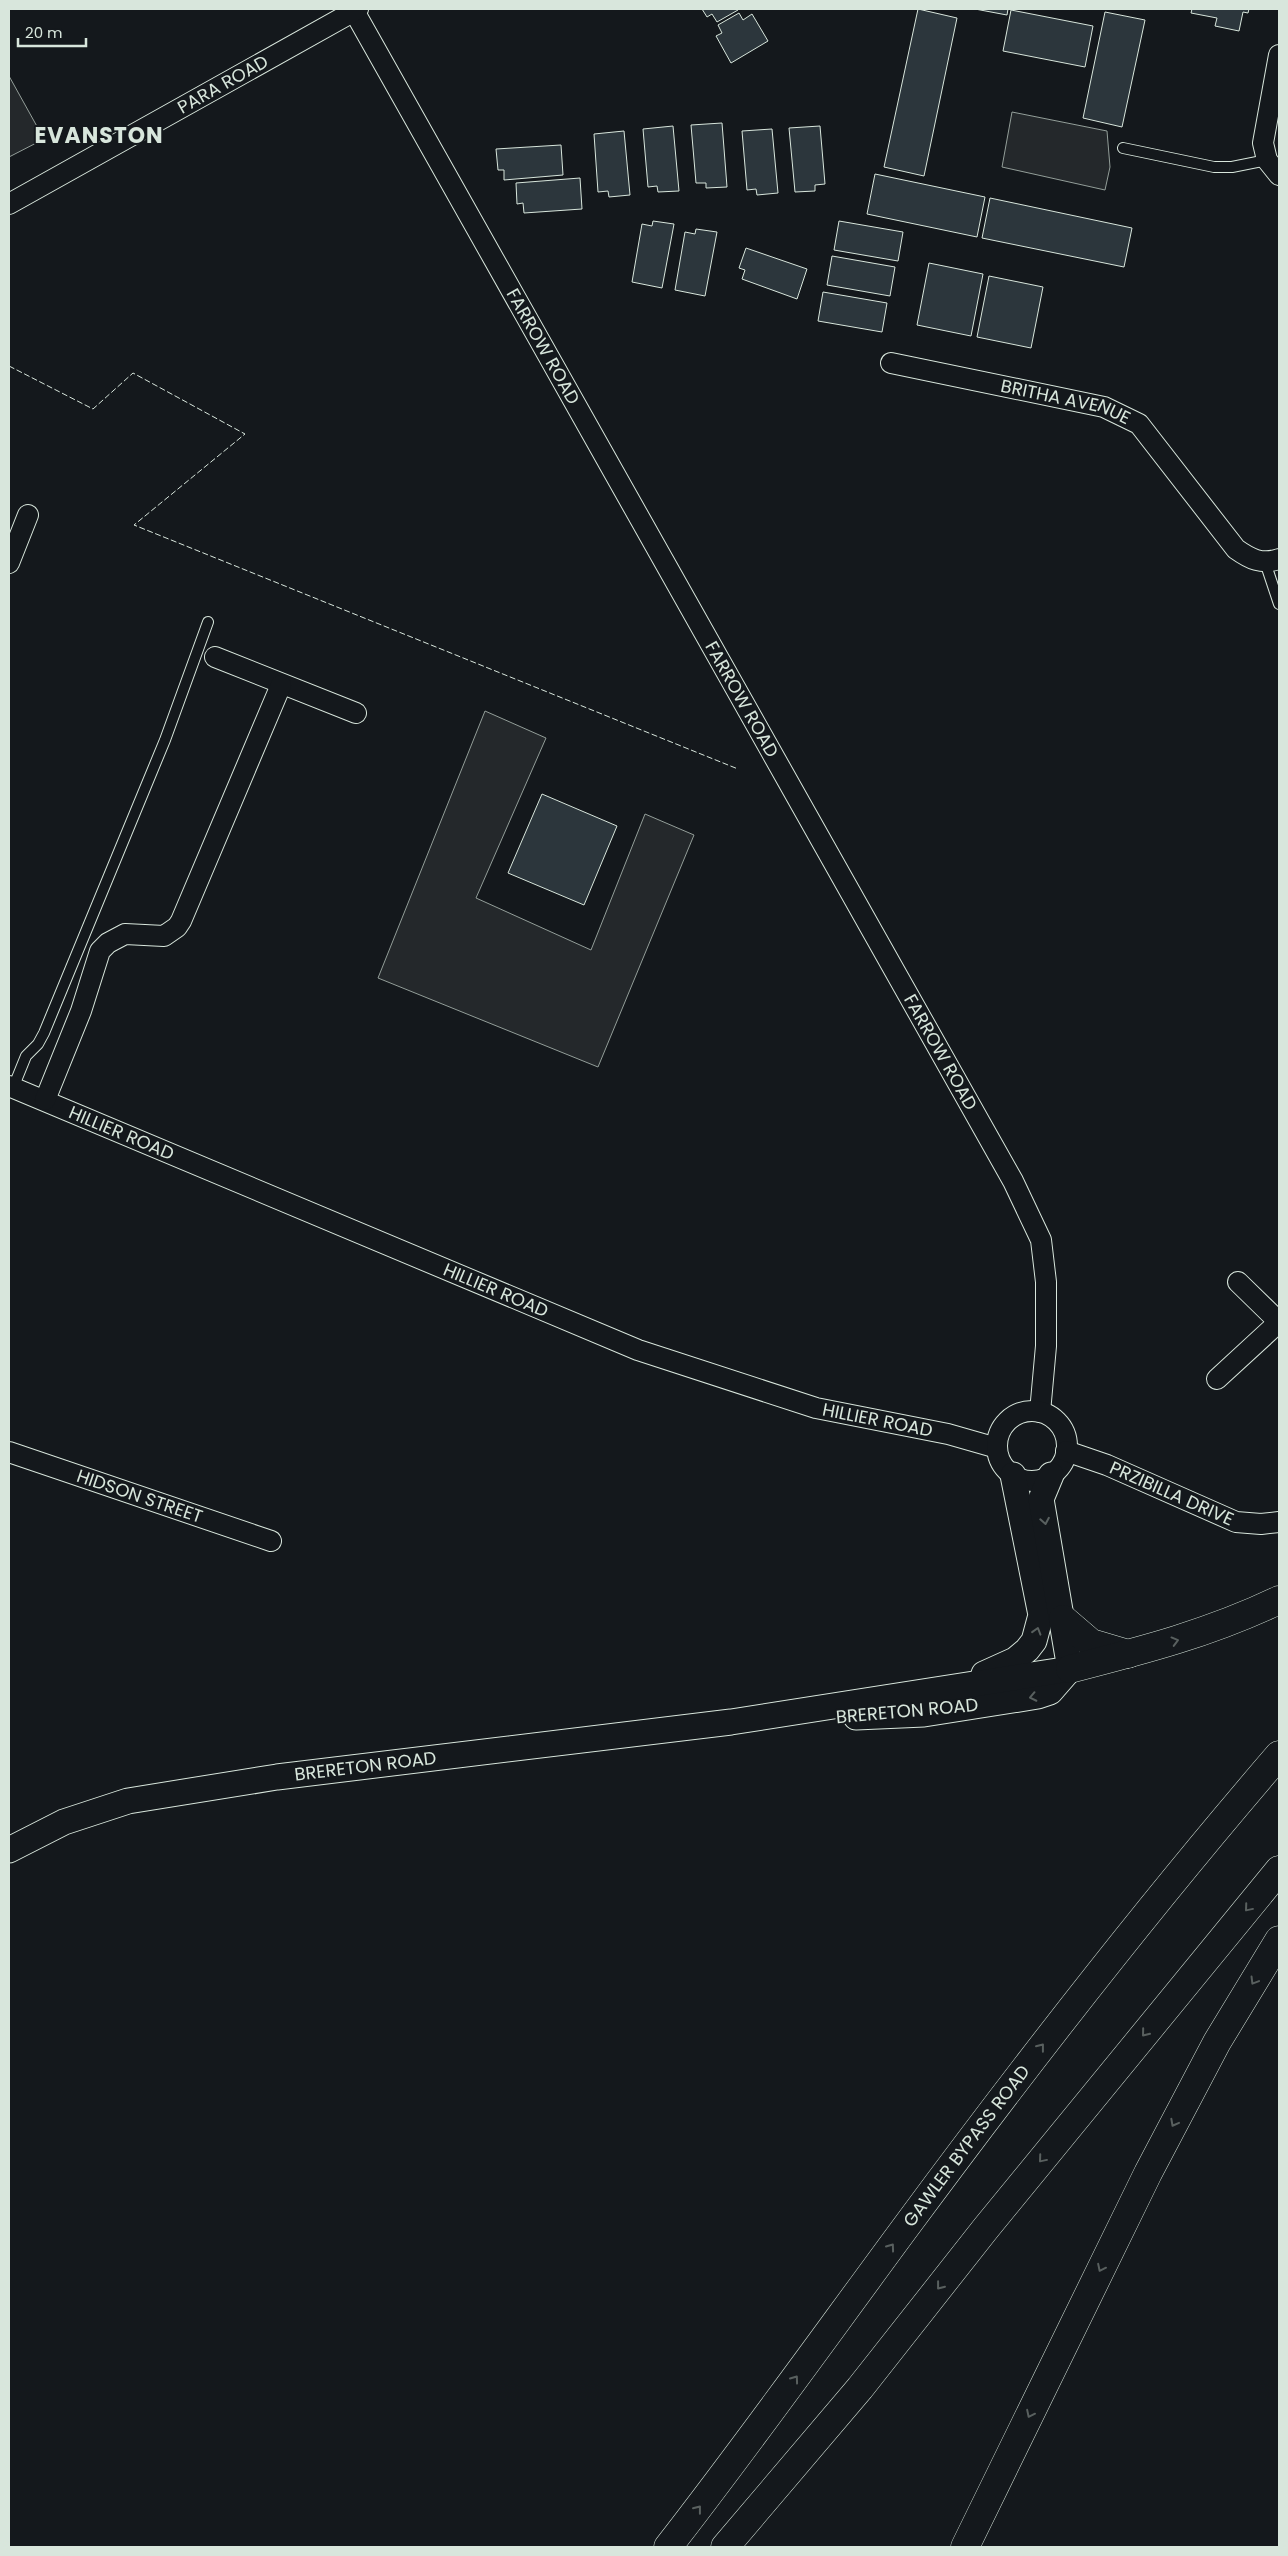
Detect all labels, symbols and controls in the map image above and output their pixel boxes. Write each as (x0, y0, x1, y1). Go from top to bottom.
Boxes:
scale bar (18, 15, 85, 47)
text: 20 m (25, 22, 63, 43)
street label: PARA ROAD (173, 49, 273, 119)
district label: EVANSTON (34, 120, 164, 151)
street label: FARROW ROAD (501, 284, 586, 409)
street label: BRITHA AVENUE (999, 373, 1135, 430)
street label: FARROW ROAD (699, 636, 785, 762)
street label: FARROW ROAD (898, 989, 984, 1115)
street label: HILLIER ROAD (65, 1100, 178, 1166)
street label: HILLIER ROAD (440, 1257, 552, 1323)
street label: HILLIER ROAD (820, 1397, 935, 1443)
street label: PRZIBILLA DRIVE (1106, 1455, 1238, 1531)
street label: HIDSON STREET (74, 1463, 206, 1529)
one-way arrow (1039, 1517, 1049, 1526)
one-way arrow (1032, 1628, 1042, 1636)
one-way arrow (1170, 1637, 1179, 1647)
one-way arrow (1028, 1691, 1037, 1702)
street label: BRERETON ROAD (835, 1692, 979, 1729)
street label: BRERETON ROAD (293, 1745, 438, 1787)
one-way arrow (1245, 1902, 1254, 1911)
one-way arrow (1250, 1976, 1260, 1985)
one-way arrow (1142, 2027, 1150, 2036)
one-way arrow (1035, 2044, 1044, 2053)
street label: GAWLER BYPASS ROAD (897, 2060, 1035, 2232)
one-way arrow (1170, 2118, 1180, 2127)
one-way arrow (1040, 2153, 1048, 2162)
one-way arrow (885, 2243, 894, 2253)
one-way arrow (1097, 2263, 1107, 2272)
one-way arrow (937, 2280, 946, 2289)
one-way arrow (789, 2375, 798, 2384)
one-way arrow (1026, 2409, 1036, 2418)
one-way arrow (692, 2506, 700, 2515)

